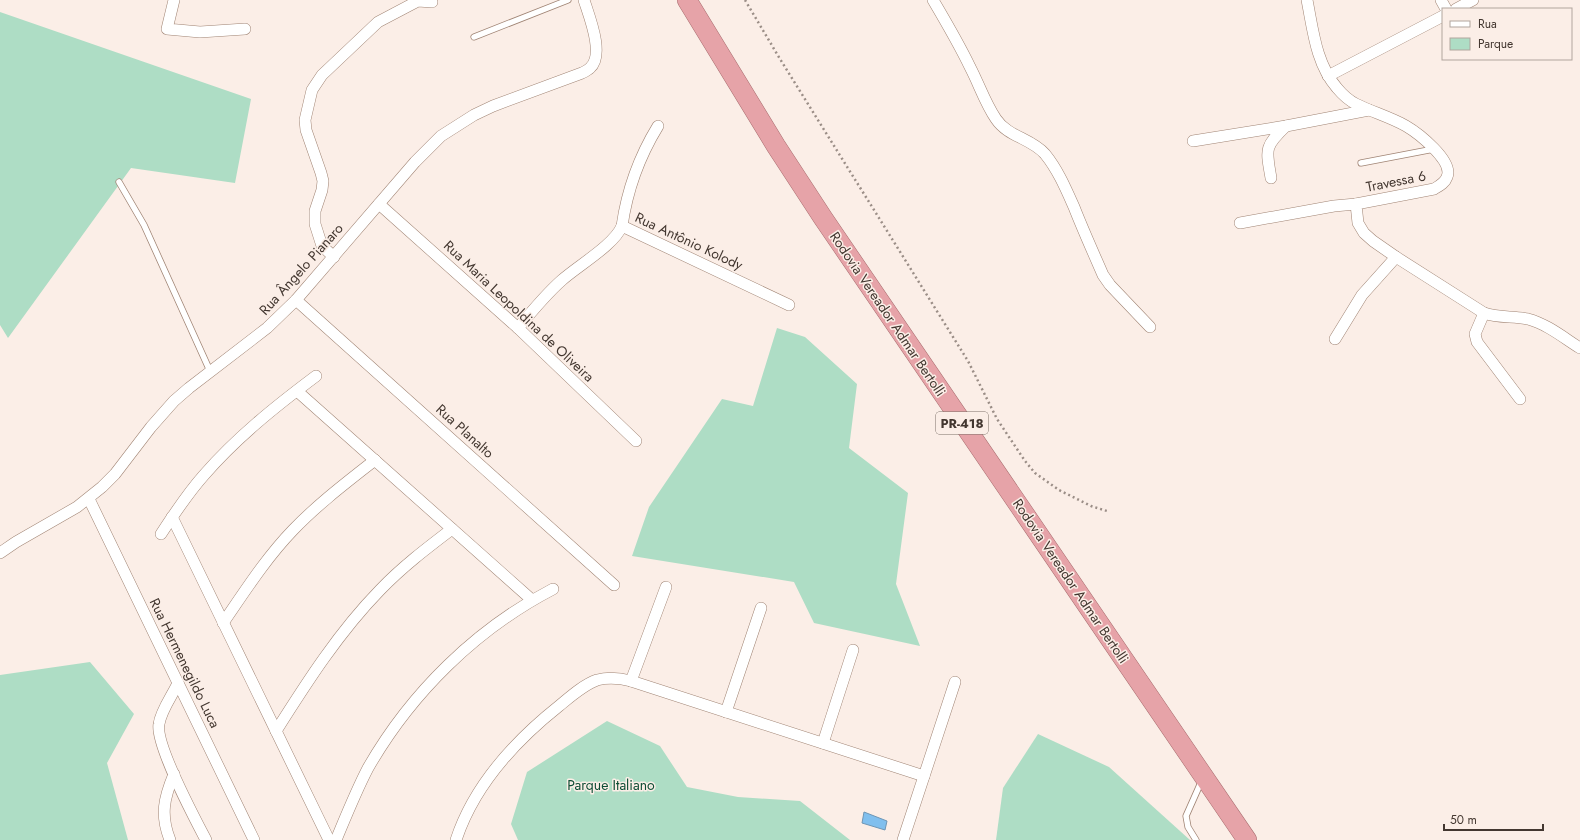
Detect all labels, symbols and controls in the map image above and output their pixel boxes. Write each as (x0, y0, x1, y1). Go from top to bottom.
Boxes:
legend (1442, 8, 1572, 60)
text: Rua (1478, 15, 1497, 33)
text: Parque (1478, 35, 1513, 53)
street label: Travessa 6 (1364, 165, 1428, 197)
street label: Rua Antônio Kolody (632, 207, 747, 275)
street label: Rua Ângelo Pianaro (254, 218, 348, 319)
street label: Rodovia Vereador Admar Bertolli (825, 228, 951, 400)
street label: Rua Maria Leopoldina de Oliveira (439, 236, 599, 386)
street label: Rua Planalto (432, 399, 499, 463)
road number: PR-418 (936, 412, 988, 434)
street label: Rodovia Vereador Admar Bertolli (1008, 495, 1134, 667)
street label: Rua Hermenegildo Luca (145, 595, 225, 731)
park label: Parque Italiano (567, 775, 655, 795)
scale bar (1444, 806, 1543, 832)
text: 50 m (1450, 811, 1477, 829)

